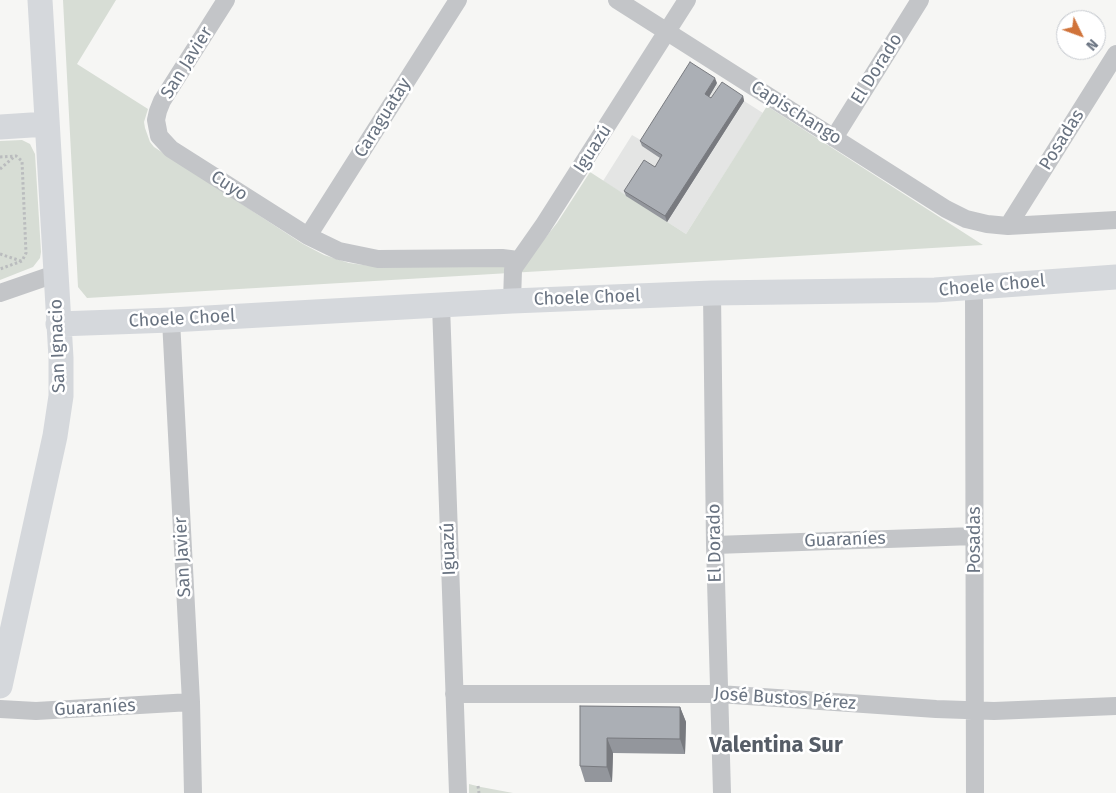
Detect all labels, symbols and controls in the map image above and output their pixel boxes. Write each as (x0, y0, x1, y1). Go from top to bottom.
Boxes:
north arrow (1056, 10, 1106, 60)
street label: San Javier (156, 23, 218, 103)
street label: El Dorado (847, 30, 907, 108)
text: N (1082, 36, 1101, 54)
street label: Caraguatay (350, 74, 416, 162)
street label: Capischango (747, 77, 845, 149)
street label: Posadas (1035, 106, 1089, 174)
street label: Iguazú (570, 121, 616, 177)
street label: Cuyo (207, 166, 251, 206)
street label: Choele Choel (938, 271, 1046, 301)
street label: Choele Choel (533, 285, 641, 311)
street label: San Ignacio (46, 299, 70, 393)
street label: Choele Choel (128, 305, 236, 333)
street label: El Dorado (704, 503, 726, 583)
street label: Posadas (964, 506, 986, 574)
street label: San Javier (170, 516, 196, 598)
street label: Iguazú (437, 522, 461, 576)
street label: Guaraníes (804, 528, 886, 552)
street label: José Bustos Pérez (713, 683, 857, 715)
street label: Guaraníes (54, 695, 136, 721)
district label: Valentina Sur (709, 733, 843, 759)

